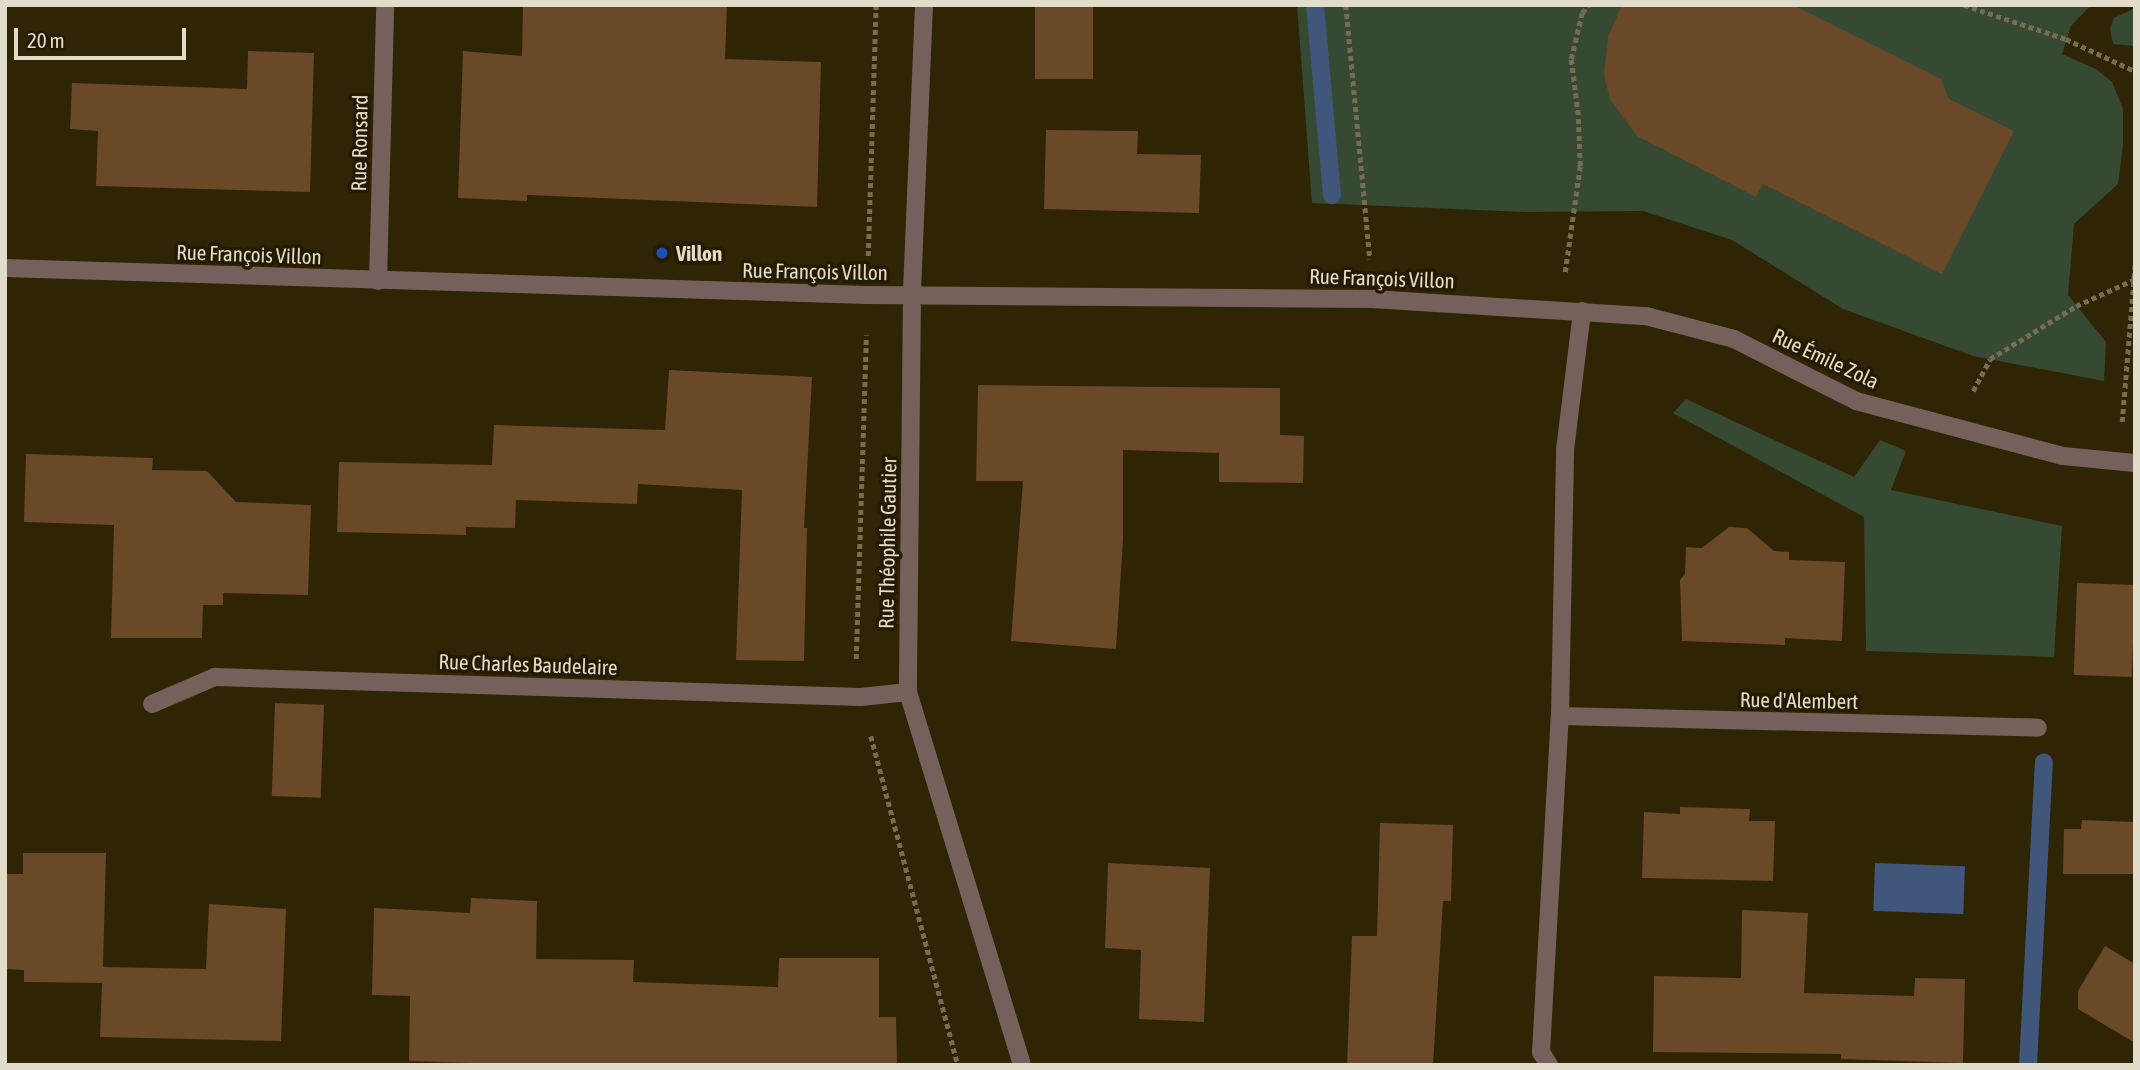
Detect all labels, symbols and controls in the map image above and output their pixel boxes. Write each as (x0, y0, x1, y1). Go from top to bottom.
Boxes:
scale bar (18, 14, 189, 58)
text: 20 m (27, 28, 65, 52)
street label: Rue Ronsard (346, 94, 372, 192)
street label: Rue François Villon (176, 239, 322, 269)
place label: Villon (676, 240, 722, 266)
marker: Villon (654, 245, 670, 261)
street label: Rue François Villon (742, 257, 888, 285)
street label: Rue François Villon (1309, 263, 1455, 293)
street label: Rue Émile Zola (1769, 322, 1883, 394)
street label: Rue Théophile Gautier (873, 457, 901, 629)
street label: Rue Charles Baudelaire (438, 648, 618, 680)
street label: Rue d'Alembert (1740, 686, 1858, 714)

